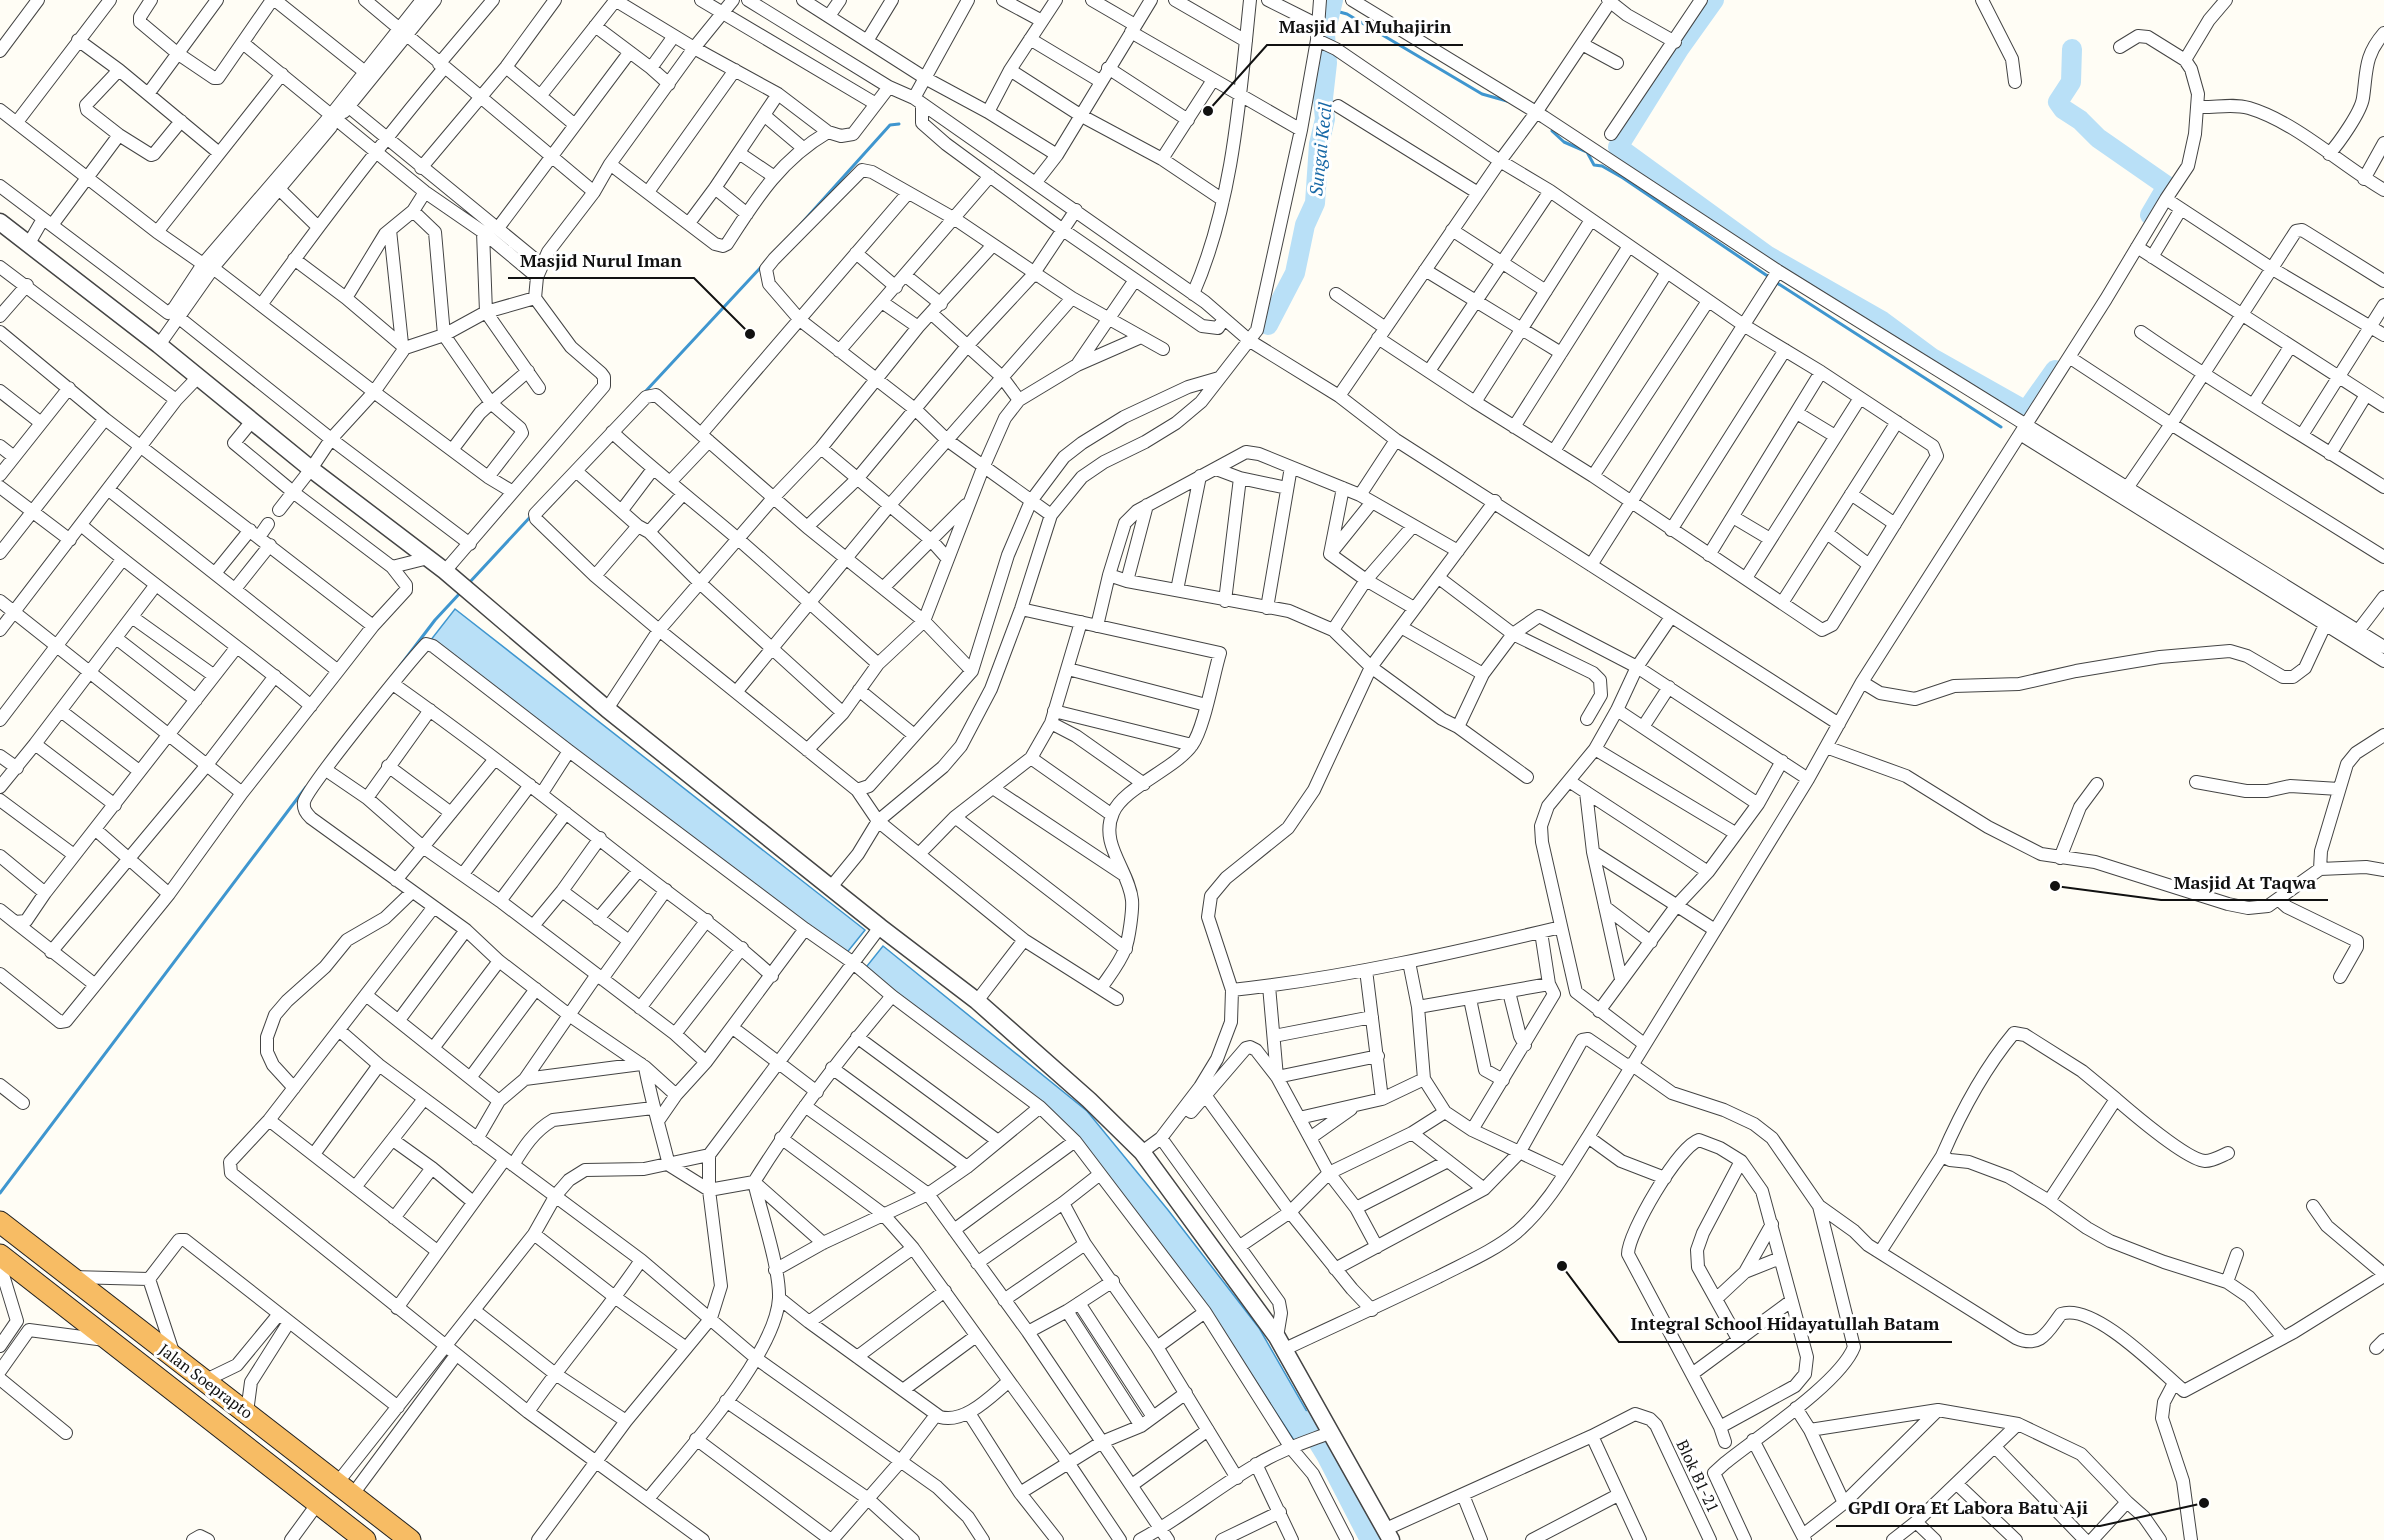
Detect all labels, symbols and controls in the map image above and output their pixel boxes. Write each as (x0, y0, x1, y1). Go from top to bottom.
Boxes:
callout: Masjid Al Muhajirin (1267, 9, 1463, 45)
text: Masjid Al Muhajirin (1279, 14, 1452, 38)
water label: Sungai Kecil (1303, 101, 1337, 197)
callout: Masjid Nurul Iman (508, 242, 694, 278)
text: Masjid Nurul Iman (520, 248, 682, 272)
callout: Masjid At Taqwa (2161, 864, 2328, 900)
text: Masjid At Taqwa (2174, 870, 2316, 894)
callout: Integral School Hidayatullah Batam (1619, 1306, 1952, 1342)
text: Integral School Hidayatullah Batam (1631, 1311, 1940, 1335)
street label: Jalan Soeprapto (155, 1338, 258, 1424)
street label: Blok B1-21 (1672, 1436, 1724, 1516)
callout: GPdI Ora Et Labora Batu Aji (1836, 1490, 2100, 1526)
text: GPdI Ora Et Labora Batu Aji (1848, 1495, 2088, 1519)

